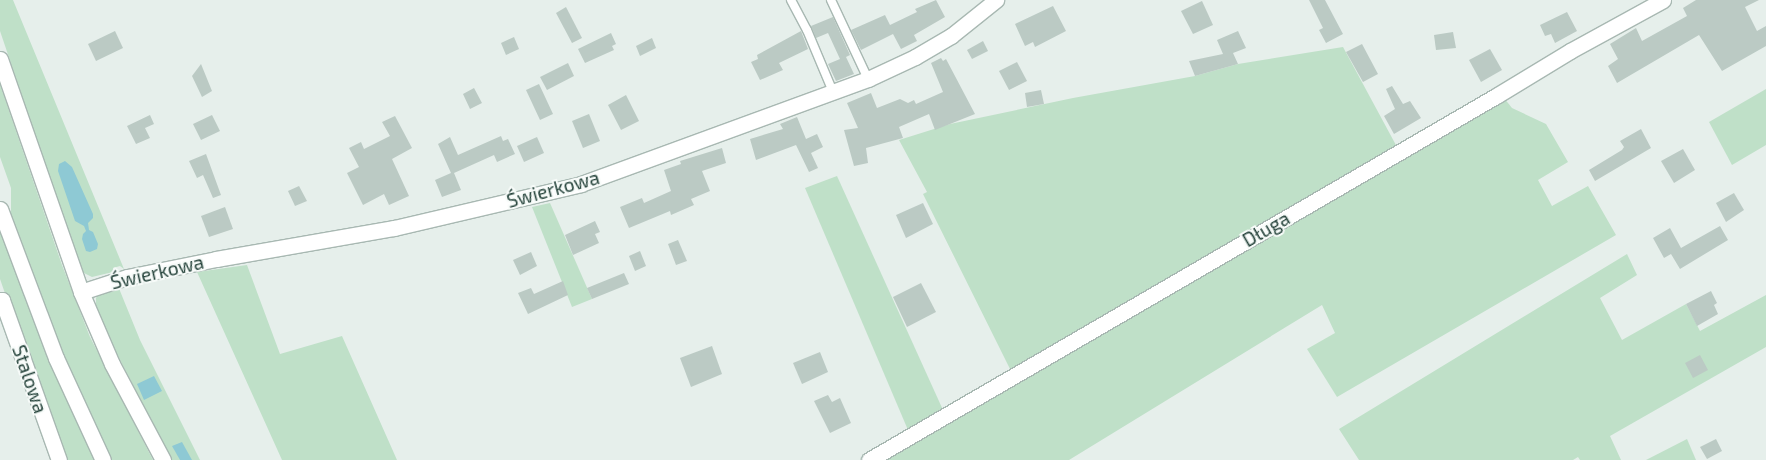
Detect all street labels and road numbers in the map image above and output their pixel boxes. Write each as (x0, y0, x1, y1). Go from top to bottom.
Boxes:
street label: Świerkowa (504, 166, 602, 212)
street label: Długa (1238, 206, 1294, 252)
street label: Świerkowa (108, 250, 206, 294)
street label: Stalowa (8, 342, 52, 416)

